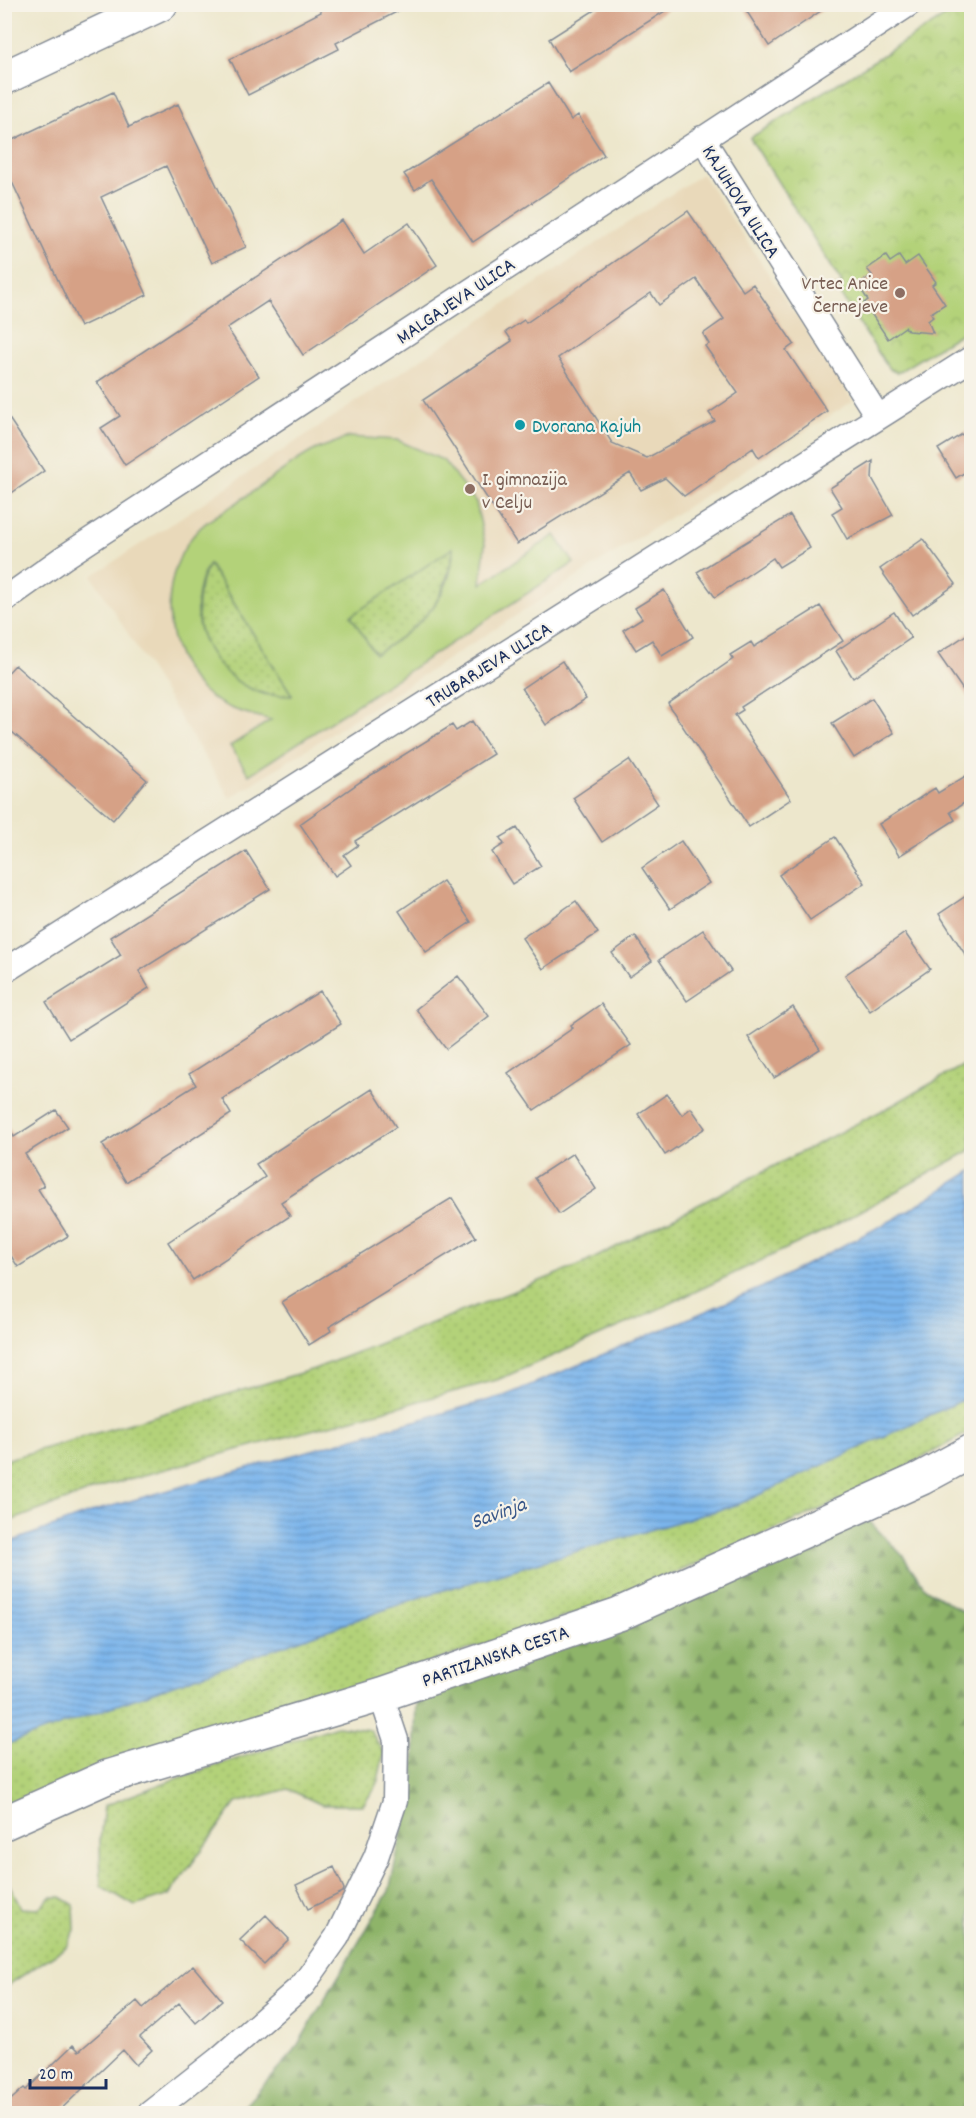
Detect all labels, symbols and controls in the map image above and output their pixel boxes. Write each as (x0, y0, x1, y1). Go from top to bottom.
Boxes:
street label: KAJUHOVA ULICA (693, 141, 785, 265)
street label: MALGAJEVA ULICA (392, 252, 522, 353)
place label: Vrtec Anice Černejeve (802, 271, 888, 322)
marker: Vrtec Anice Černejeve (893, 286, 907, 300)
place label: Dvorana Kajuh (532, 414, 641, 442)
marker: Dvorana Kajuh (513, 418, 527, 432)
place label: I. gimnazija v Celju (482, 467, 567, 518)
marker: I. gimnazija v Celju (463, 482, 477, 496)
street label: TRUBARJEVA ULICA (421, 617, 558, 717)
water label: Savinja (467, 1491, 532, 1539)
street label: PARTIZANSKA CESTA (419, 1620, 573, 1696)
scale bar (30, 2052, 106, 2090)
text: 20 m (39, 2063, 73, 2088)

